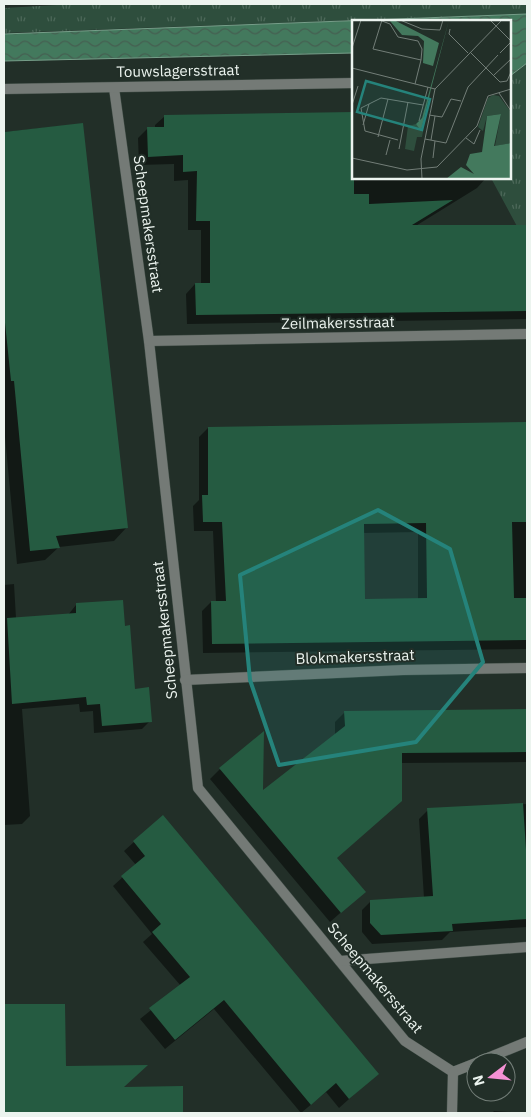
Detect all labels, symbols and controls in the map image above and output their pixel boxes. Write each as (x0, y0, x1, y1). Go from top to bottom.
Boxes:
inset map (352, 20, 511, 179)
street label: Touwslagersstraat (116, 60, 240, 81)
street label: Scheepmakersstraat (129, 154, 168, 294)
street label: Zeilmakersstraat (281, 312, 395, 333)
street label: Scheepmakersstraat (148, 560, 181, 700)
street label: Blokmakersstraat (295, 645, 415, 668)
street label: Scheepmakersstraat (323, 918, 427, 1037)
north arrow (466, 1052, 516, 1102)
text: N (468, 1073, 489, 1088)

